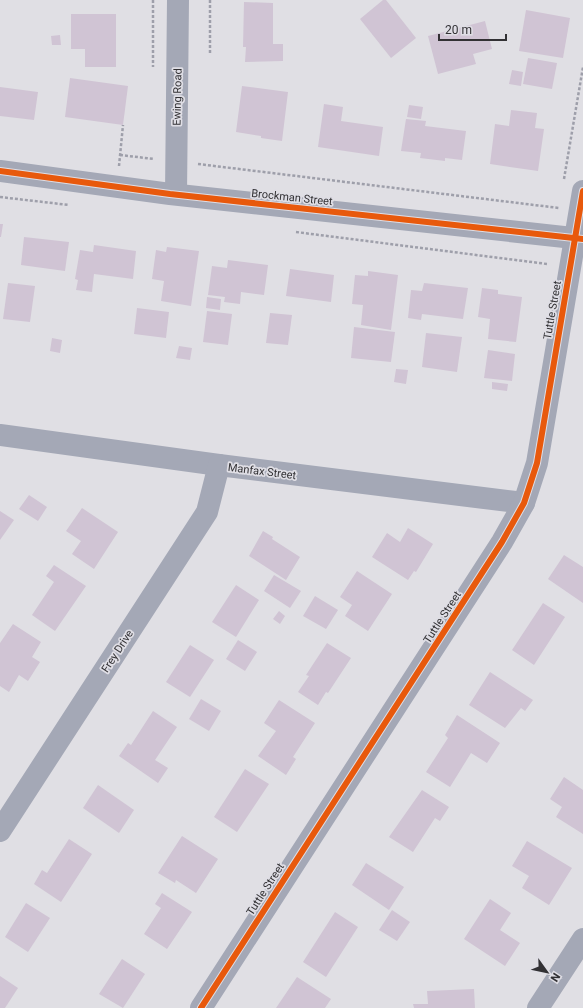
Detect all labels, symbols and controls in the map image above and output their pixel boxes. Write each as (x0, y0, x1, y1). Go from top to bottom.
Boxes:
scale bar (439, 16, 506, 42)
text: 20 m (445, 23, 472, 37)
street label: Ewing Road (171, 68, 184, 126)
street label: Brockman Street (251, 187, 334, 208)
street label: Tuttle Street (541, 279, 564, 341)
street label: Manfax Street (227, 461, 297, 482)
street label: Tuttle Street (421, 588, 464, 646)
street label: Frey Drive (99, 627, 136, 675)
street label: Tuttle Street (244, 860, 287, 918)
north arrow (527, 952, 567, 992)
text: N (547, 970, 563, 984)

